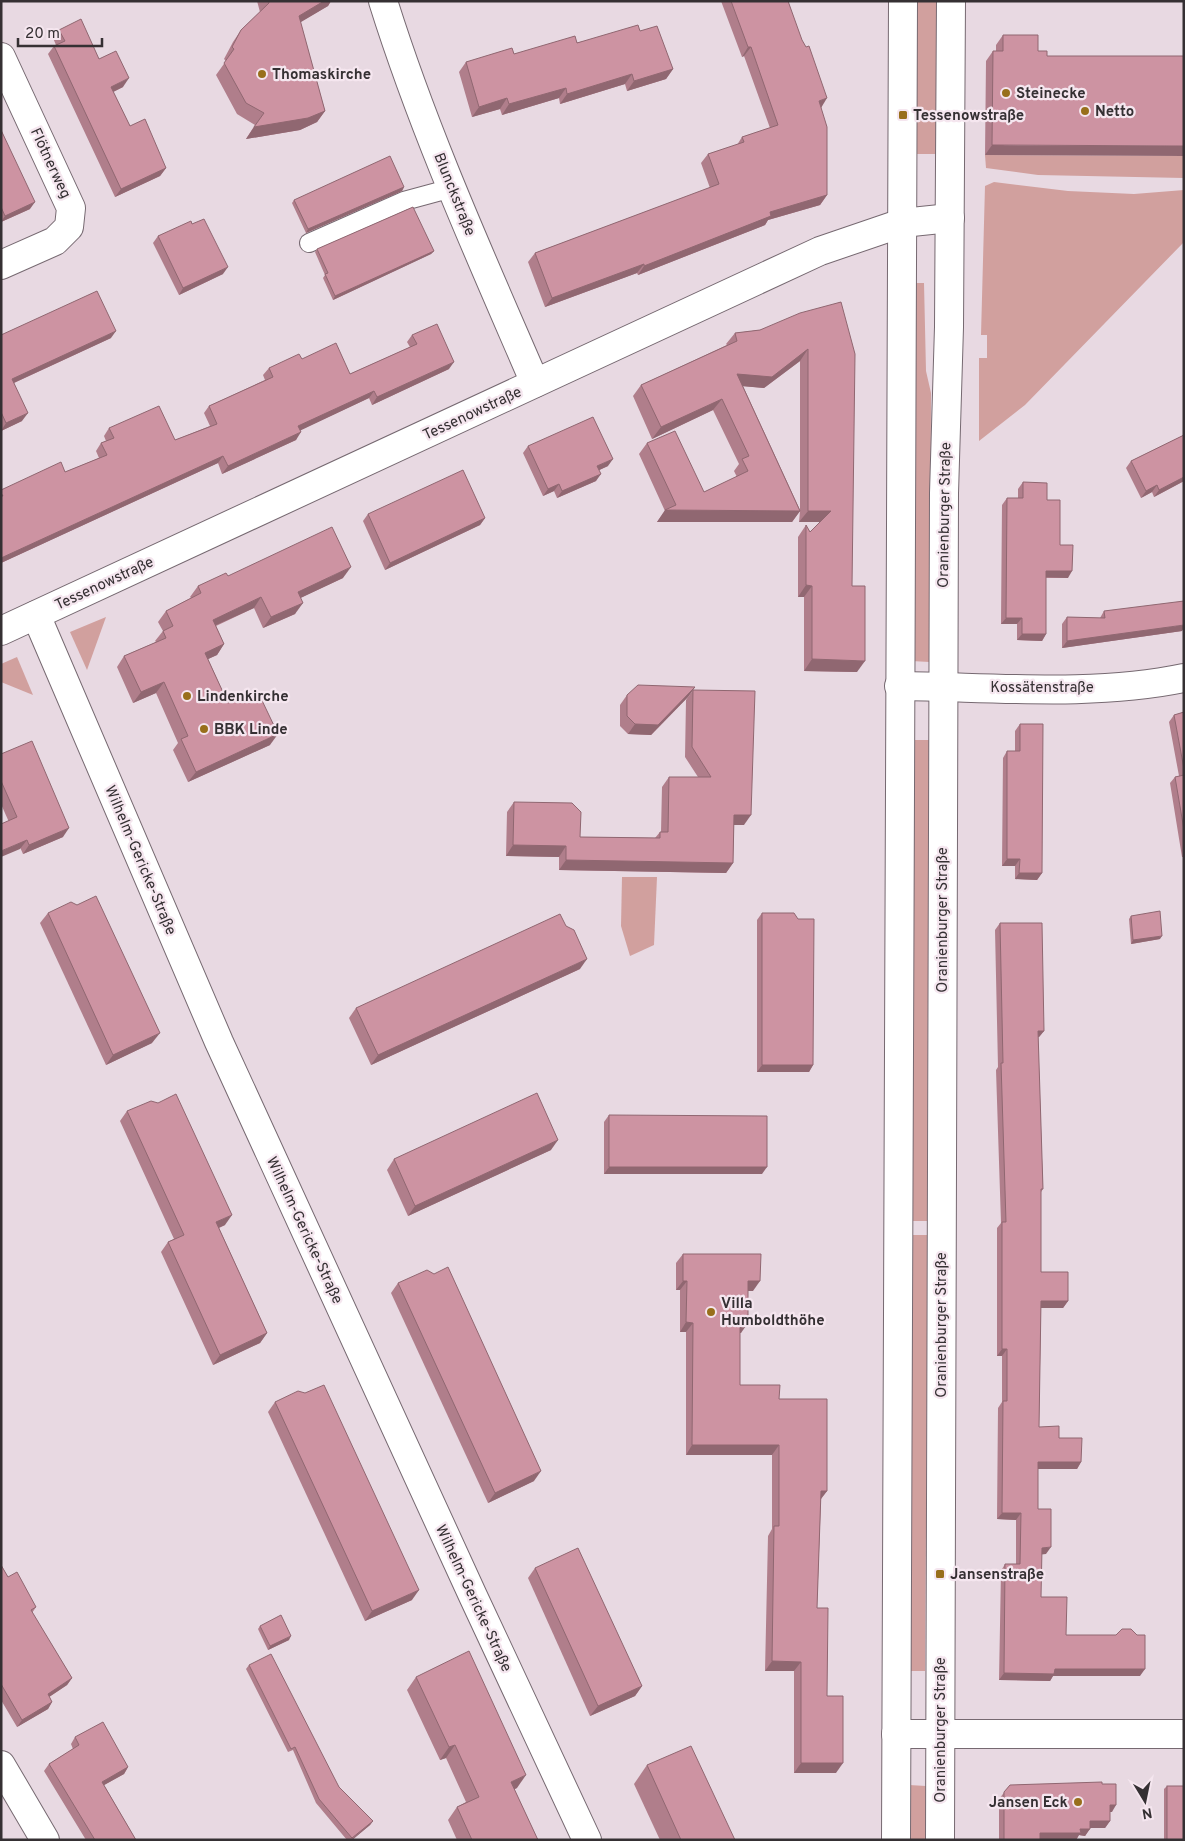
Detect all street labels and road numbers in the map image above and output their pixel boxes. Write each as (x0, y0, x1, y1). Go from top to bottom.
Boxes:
street label: Flötnerweg (25, 125, 74, 202)
street label: Blunckstraße (428, 150, 479, 239)
street label: Tessenowstraße (420, 383, 525, 446)
street label: Oranienburger Straße (935, 442, 956, 588)
street label: Tessenowstraße (52, 553, 157, 616)
street label: Kossätenstraße (990, 679, 1094, 698)
street label: Wilhelm-Gericke-Straße (100, 783, 180, 938)
street label: Oranienburger Straße (934, 847, 953, 993)
street label: Wilhelm-Gericke-Straße (261, 1154, 346, 1307)
street label: Oranienburger Straße (933, 1252, 952, 1398)
street label: Wilhelm-Gericke-Straße (430, 1522, 515, 1675)
street label: Oranienburger Straße (932, 1657, 951, 1803)

